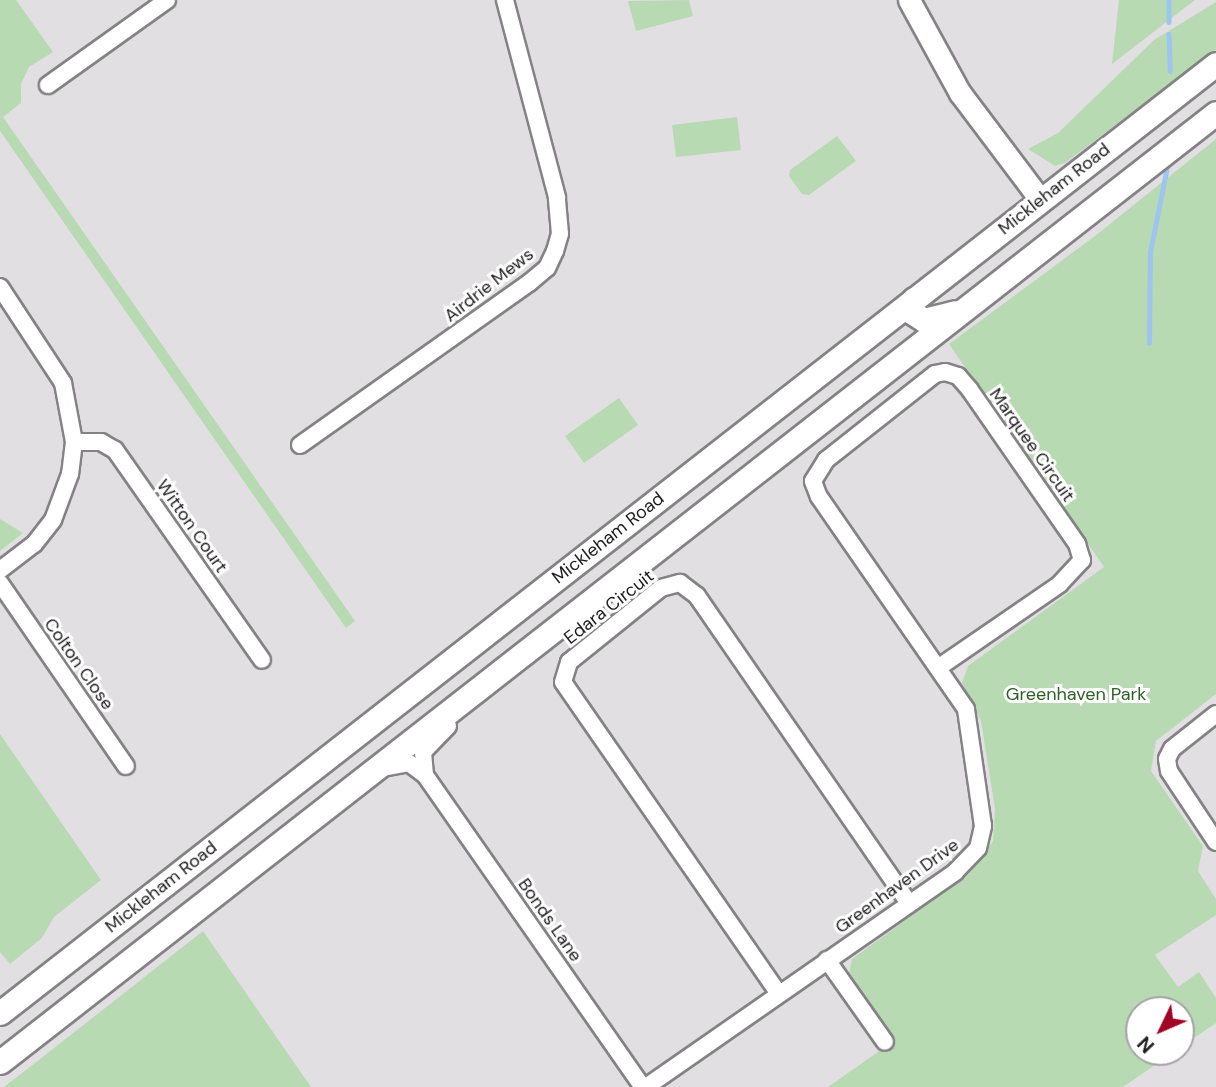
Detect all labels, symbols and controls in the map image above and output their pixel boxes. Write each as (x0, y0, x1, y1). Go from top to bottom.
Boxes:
street label: Mickleham Road (994, 139, 1114, 239)
street label: Airdrie Mews (440, 243, 538, 327)
street label: Marquee Circuit (985, 384, 1079, 506)
street label: Witton Court (152, 475, 232, 577)
street label: Mickleham Road (548, 488, 668, 588)
street label: Edara Circuit (560, 565, 658, 649)
street label: Colton Close (39, 614, 119, 714)
park label: Greenhaven Park (1006, 683, 1146, 705)
street label: Greenhaven Drive (831, 834, 963, 938)
street label: Mickleham Road (101, 837, 221, 937)
street label: Bonds Lane (513, 874, 587, 966)
north arrow (1125, 996, 1195, 1066)
text: N (1132, 1031, 1160, 1058)

